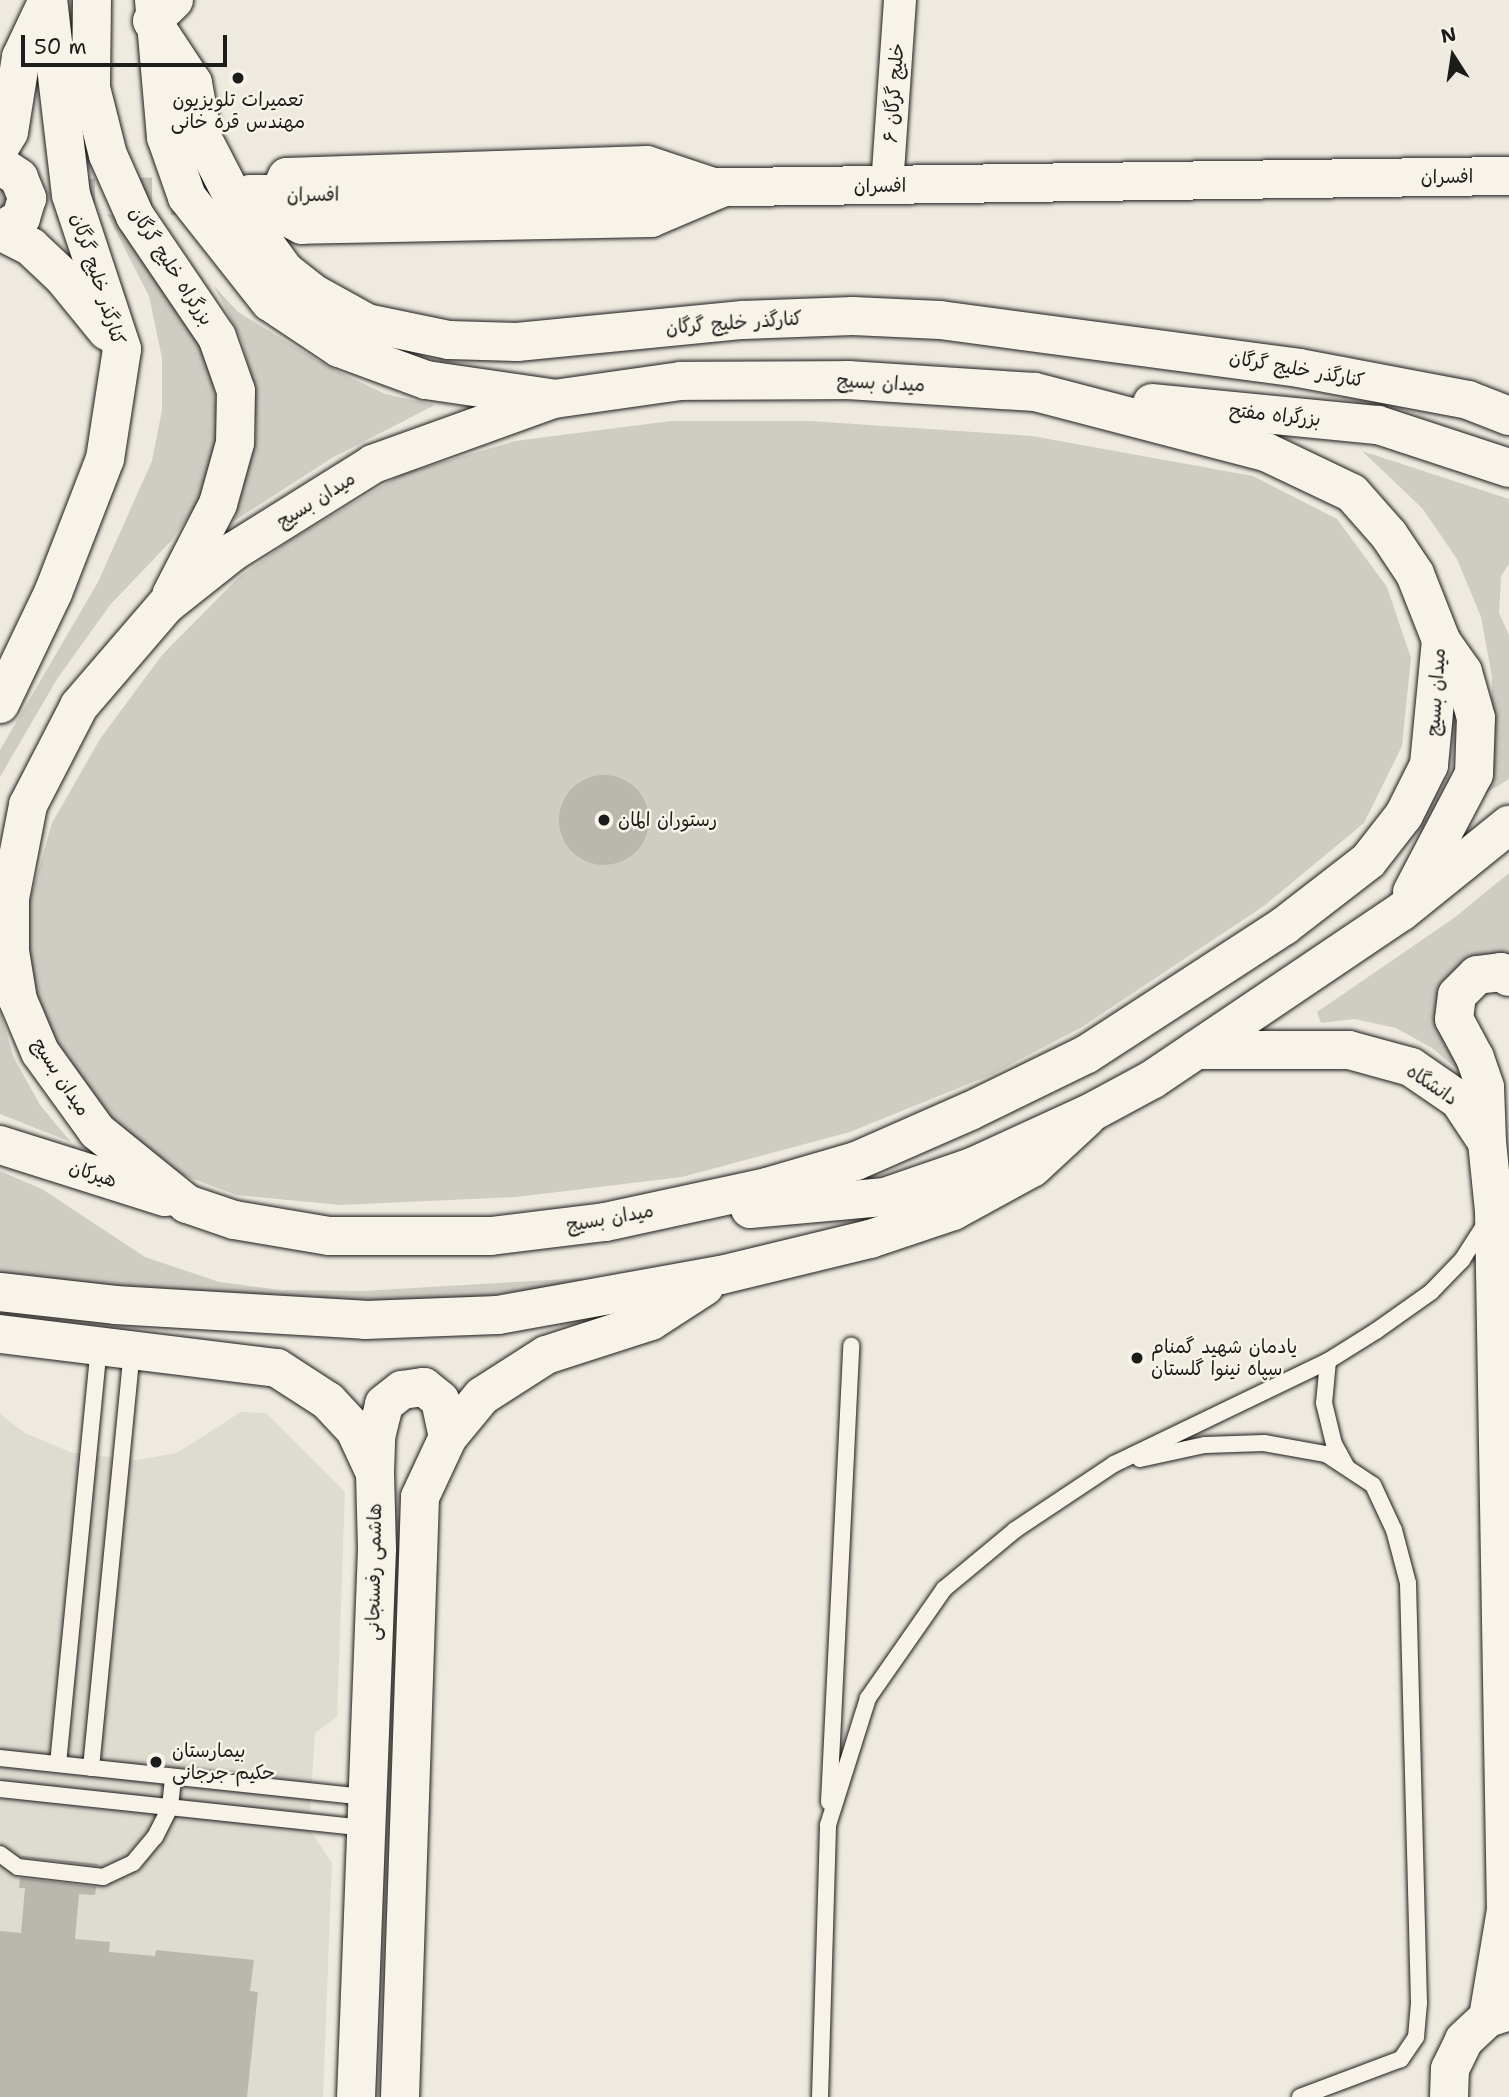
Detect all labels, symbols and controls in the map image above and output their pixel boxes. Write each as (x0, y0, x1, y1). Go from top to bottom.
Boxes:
scale bar (24, 21, 231, 65)
north arrow (1418, 21, 1488, 91)
text: N (1439, 21, 1458, 49)
text: 50 m (34, 33, 87, 61)
street label: خلیج گرگان ۶ (879, 42, 909, 144)
marker: تعمیرات تلویزیون مهندس قره خانی (230, 70, 246, 86)
place label: تعمیرات تلویزیون مهندس قره خانی (171, 89, 305, 133)
street label: افسران (1420, 165, 1474, 189)
street label: افسران (853, 174, 907, 198)
street label: افسران (286, 183, 340, 207)
street label: بزرگراه خلیج گرگان (124, 202, 218, 330)
street label: کنارگذر خلیج گرگان (66, 210, 130, 348)
street label: کنارگذر خلیج گرگان (665, 307, 803, 339)
street label: کنارگذر خلیج گرگان (1228, 346, 1366, 392)
street label: میدان بسیج (836, 369, 926, 397)
street label: بزرگراه مفتح (1228, 399, 1322, 431)
street label: میدان بسیج (272, 467, 360, 533)
street label: میدان بسیج (1422, 647, 1450, 737)
place label: رستوران المان (618, 809, 717, 831)
marker: رستوران المان (596, 812, 612, 828)
street label: میدان بسیج (27, 1034, 95, 1120)
street label: دانشگاه (1402, 1060, 1462, 1110)
street label: هیرکان (66, 1156, 120, 1192)
street label: میدان بسیج (564, 1199, 656, 1237)
place label: یادمان شهید گمنام سپاه نینوا گلستان (1151, 1336, 1297, 1380)
marker: یادمان شهید گمنام سپاه نینوا گلستان (1129, 1350, 1145, 1366)
street label: هاشمی رفسنجانی (361, 1503, 387, 1641)
place label: بیمارستان حکیم جرجانی (172, 1740, 275, 1784)
marker: بیمارستان حکیم جرجانی (146, 1752, 166, 1772)

